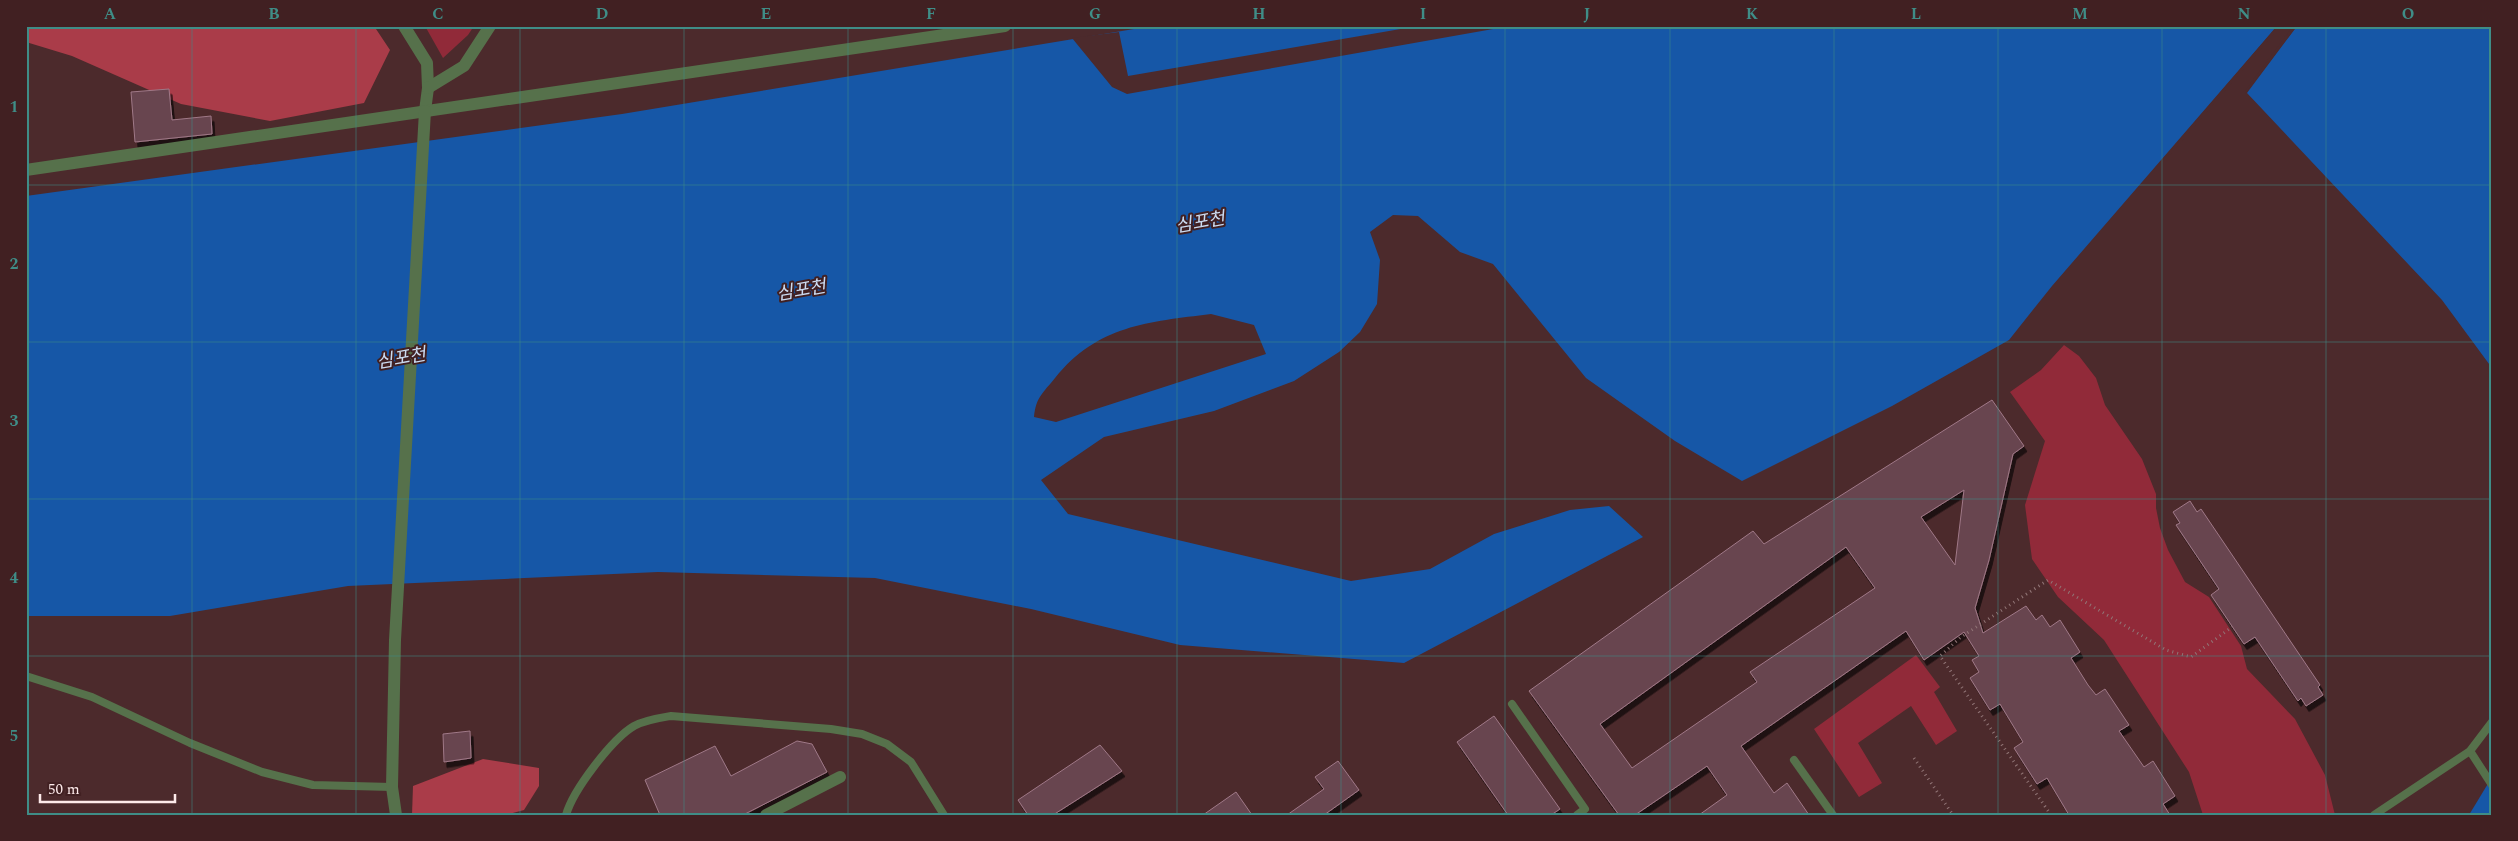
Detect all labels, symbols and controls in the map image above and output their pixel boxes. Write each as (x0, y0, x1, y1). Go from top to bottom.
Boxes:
text: A (104, 2, 117, 26)
text: B (268, 2, 280, 26)
text: C (432, 2, 444, 26)
text: D (596, 2, 609, 26)
text: E (761, 2, 771, 26)
text: F (926, 2, 936, 26)
text: G (1089, 2, 1101, 26)
text: H (1252, 2, 1266, 26)
text: I (1420, 2, 1426, 26)
text: J (1584, 2, 1591, 26)
text: K (1746, 2, 1759, 26)
text: L (1911, 2, 1921, 26)
text: M (2072, 2, 2088, 26)
text: N (2237, 2, 2251, 26)
text: O (2402, 2, 2414, 26)
text: 1 (10, 95, 18, 119)
water label: 심포천 (1173, 204, 1229, 240)
text: 2 (10, 252, 19, 276)
water label: 심포천 (774, 272, 830, 308)
water label: 심포천 (374, 340, 430, 376)
text: 3 (10, 409, 19, 433)
text: 4 (10, 566, 19, 590)
text: 5 (10, 724, 18, 748)
scale bar (40, 771, 175, 803)
text: 50 m (48, 778, 80, 801)

